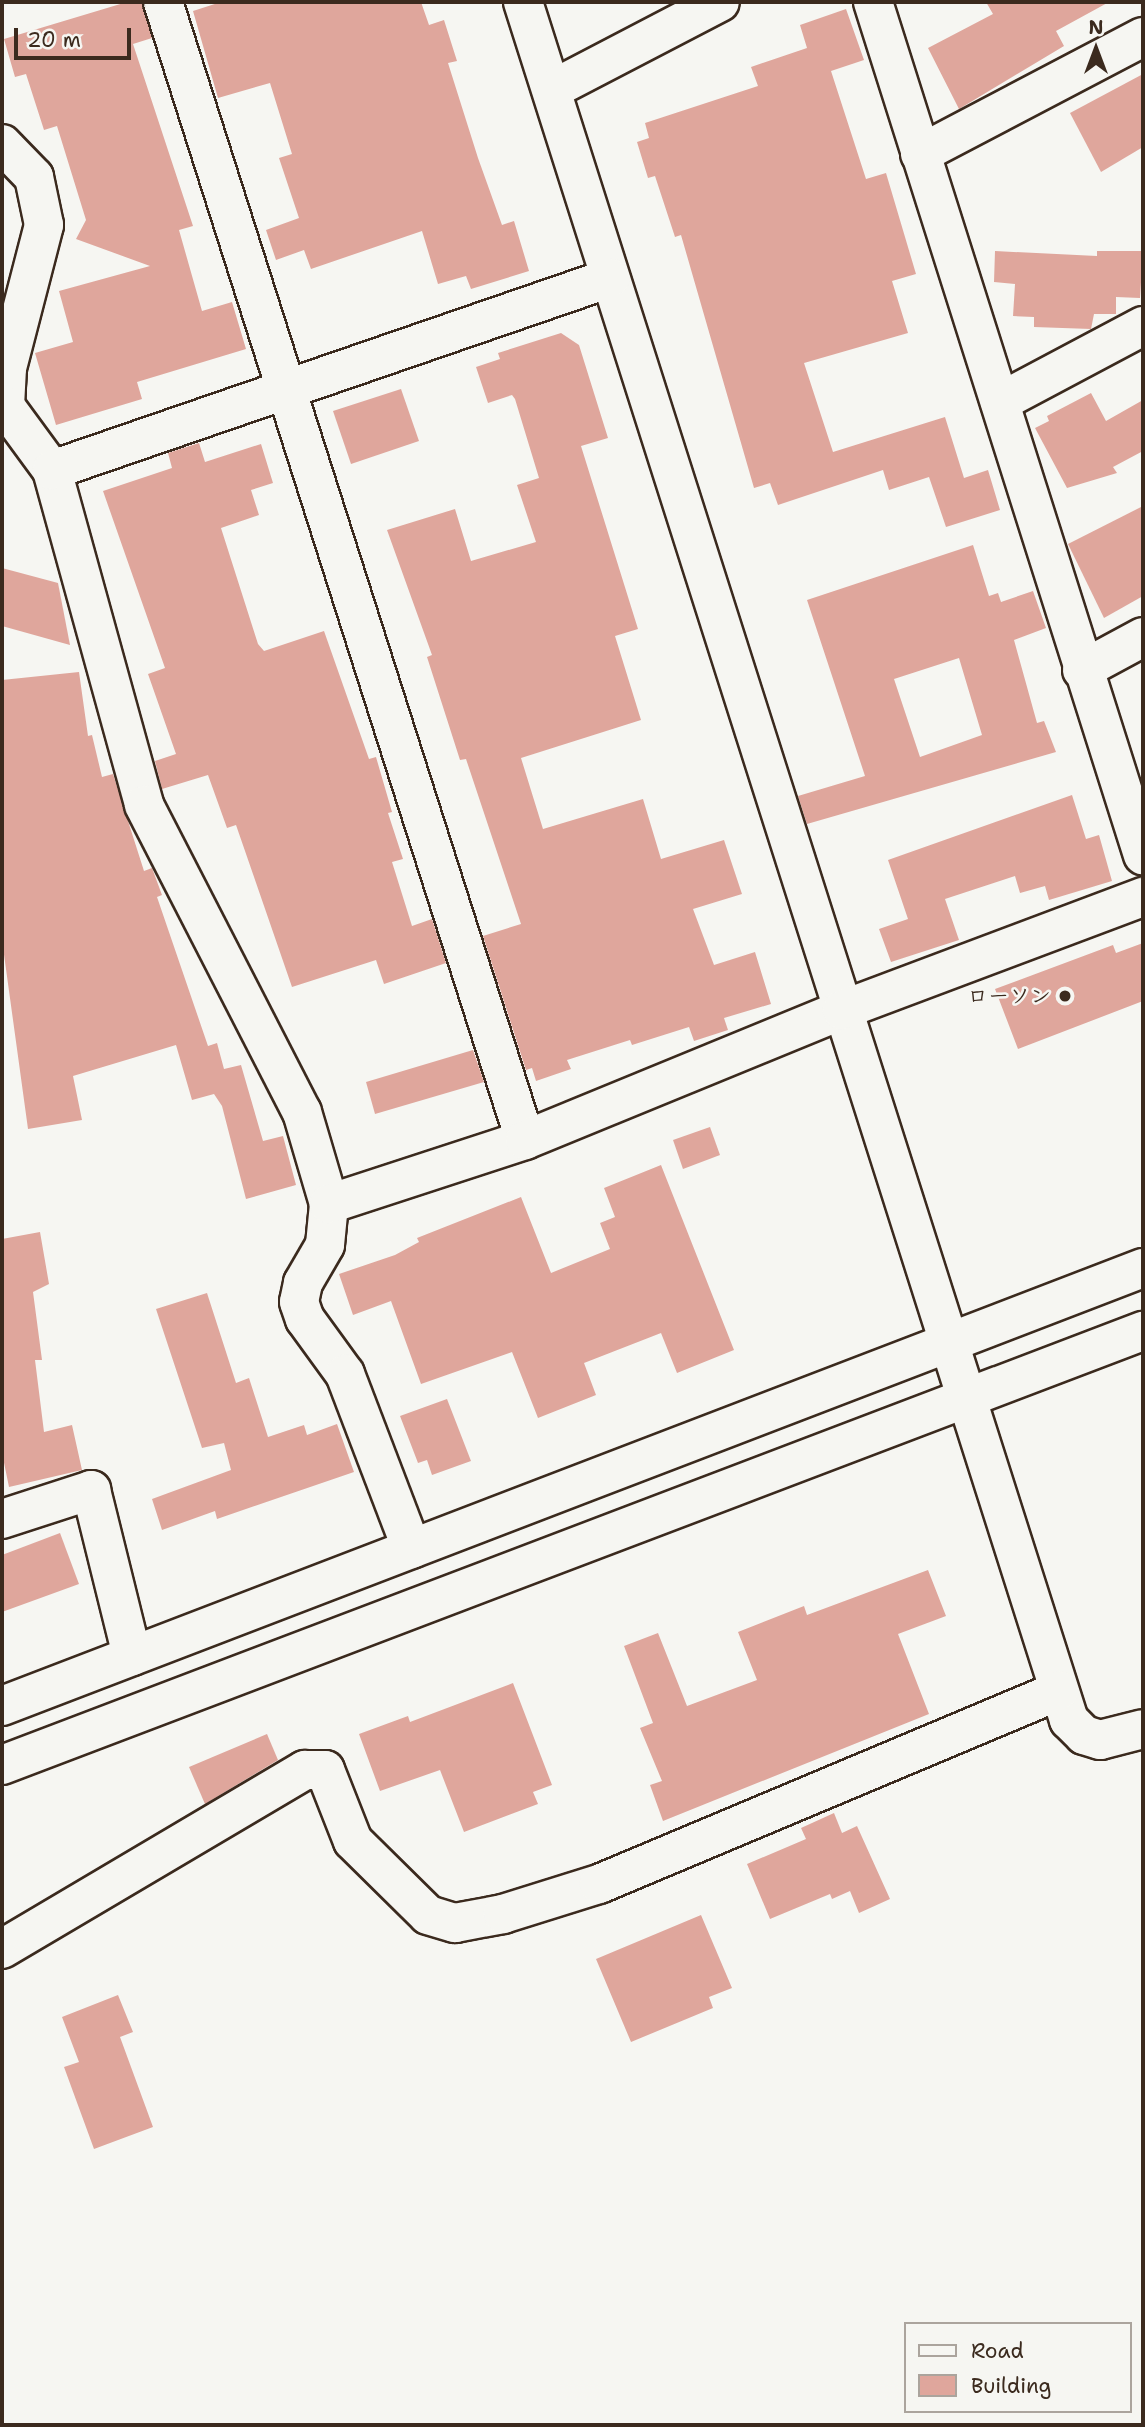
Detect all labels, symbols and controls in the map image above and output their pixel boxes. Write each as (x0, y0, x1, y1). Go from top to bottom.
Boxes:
scale bar (18, 14, 135, 58)
north arrow (1061, 14, 1131, 84)
text: N (1088, 15, 1104, 40)
text: 20 m (27, 26, 81, 54)
place label: ローソン (967, 983, 1051, 1009)
marker: ローソン (1057, 988, 1073, 1004)
legend (904, 2322, 1131, 2413)
text: Road (971, 2337, 1024, 2365)
text: Building (971, 2372, 1051, 2400)

